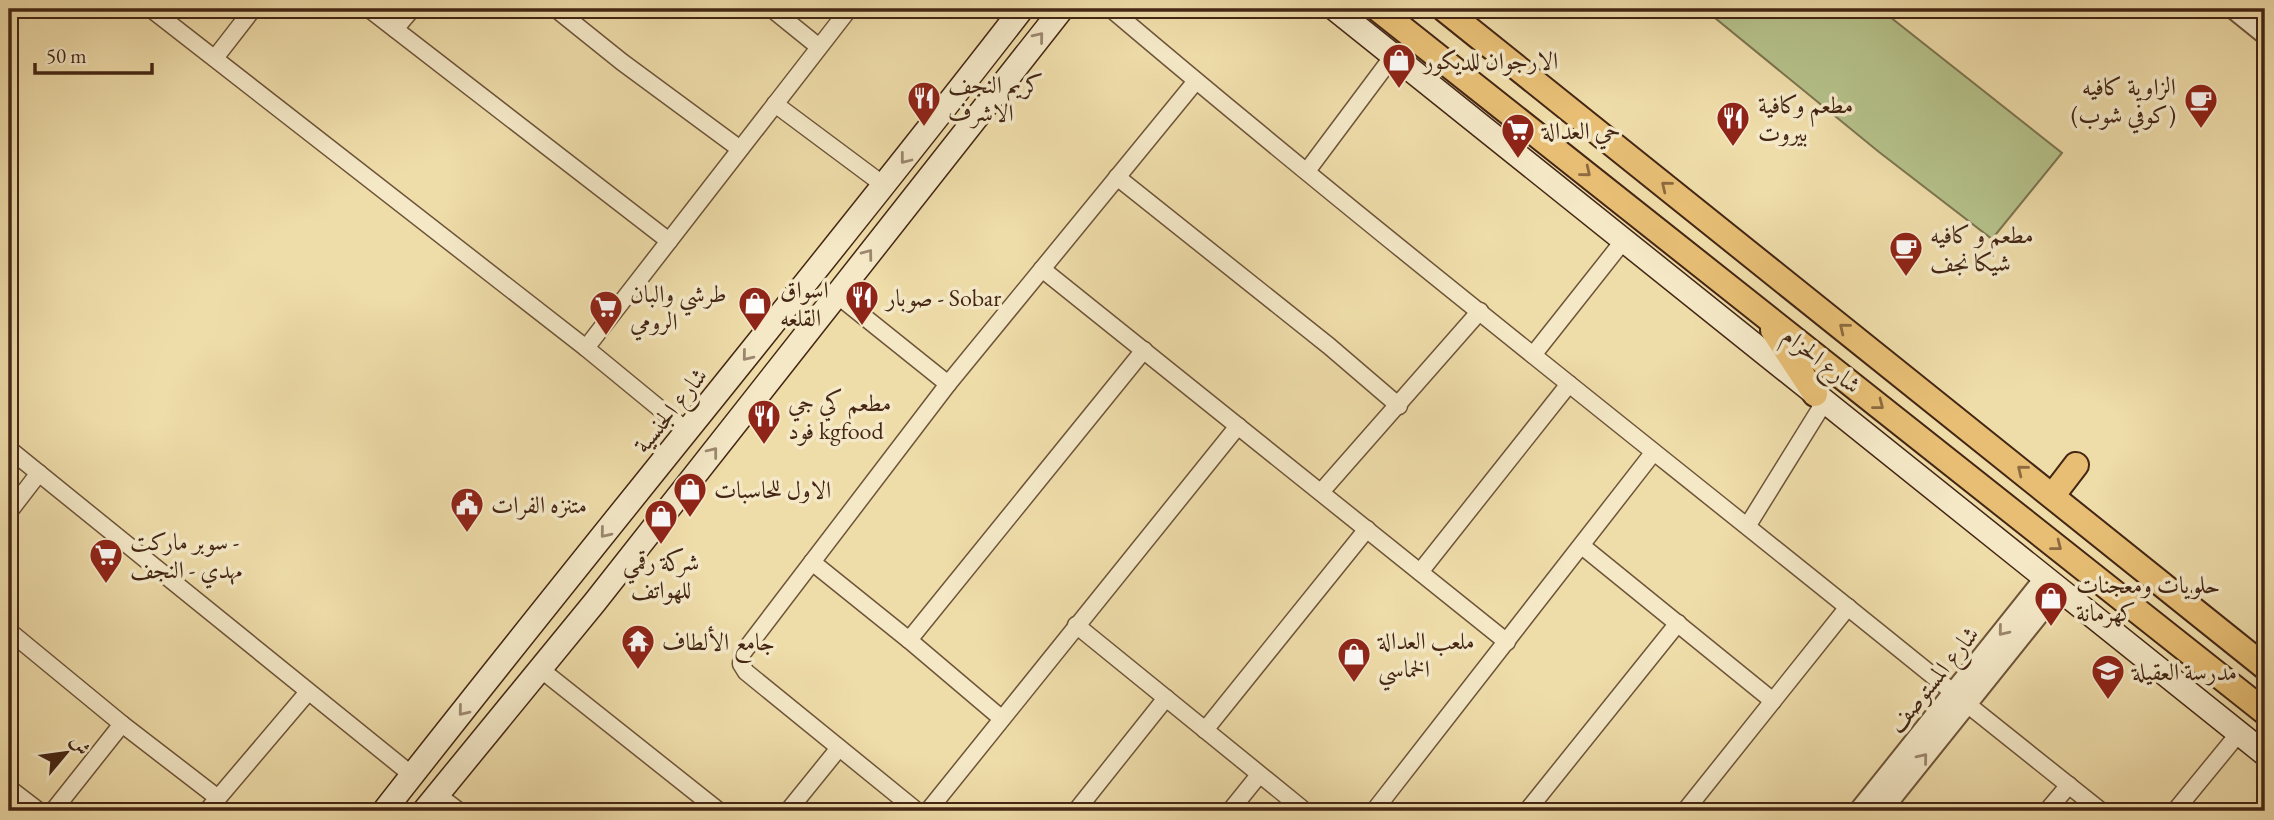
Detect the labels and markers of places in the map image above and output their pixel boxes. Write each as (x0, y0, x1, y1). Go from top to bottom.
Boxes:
shop icon: الارجوان للديكور (1380, 41, 1418, 90)
place label: الارجوان للديكور (1422, 45, 1558, 76)
place label: كريم النجف الاشرف (948, 69, 1043, 129)
place label: الزاوية كافيه (كوفي شوب) (2071, 71, 2176, 134)
restaurant icon: كريم النجف الاشرف (905, 79, 943, 128)
cafe icon: الزاوية كافيه (كوفي شوب) (2182, 81, 2220, 130)
place label: مطعم وكافية بيروت (1758, 89, 1853, 148)
restaurant icon: مطعم وكافية بيروت (1714, 99, 1752, 148)
supermarket icon: حي العدالة (1499, 111, 1537, 160)
place label: حي العدالة (1541, 115, 1621, 150)
place label: مطعم و كافيه شيكا نجف (1930, 219, 2034, 278)
cafe icon: مطعم و كافيه شيكا نجف (1887, 229, 1925, 278)
place label: اسواق القلعه (780, 274, 829, 333)
place label: طرشي والبان الرومي (630, 278, 727, 341)
restaurant icon: صوبار - Sobar (843, 278, 881, 327)
place label: صوبار - Sobar (884, 282, 1001, 313)
shop icon: اسواق القلعه (736, 284, 774, 333)
supermarket icon: طرشي والبان الرومي (587, 288, 625, 337)
place label: مطعم کي جي فود kgfood (788, 387, 891, 446)
restaurant icon: مطعم کي جي فود kgfood (745, 397, 783, 446)
shop icon: الاول للحاسبات (671, 470, 709, 519)
place label: الاول للحاسبات (714, 474, 831, 505)
public building icon: متنزه الفرات (448, 485, 486, 534)
place label: متنزه الفرات (491, 489, 587, 520)
shop icon: شركة رقمي للهواتف (642, 497, 680, 546)
place label: سوبر ماركت - مهدي - النجف (130, 526, 243, 589)
supermarket icon: سوبر ماركت - مهدي - النجف (87, 536, 125, 585)
place label: شركة رقمي للهواتف (623, 546, 699, 605)
place label: حلويات ومعجنات كهرمانة (2076, 569, 2220, 628)
shop icon: حلويات ومعجنات كهرمانة (2032, 579, 2070, 628)
temple icon: جامع الألطاف (619, 622, 657, 671)
place label: ملعب العدالة الخماسي (1377, 625, 1475, 691)
place label: جامع الألطاف (662, 626, 775, 664)
shop icon: ملعب العدالة الخماسي (1335, 635, 1373, 684)
school or university icon: مدرسة العقيلة (2089, 652, 2127, 701)
place label: مدرسة العقيلة (2131, 656, 2237, 687)

